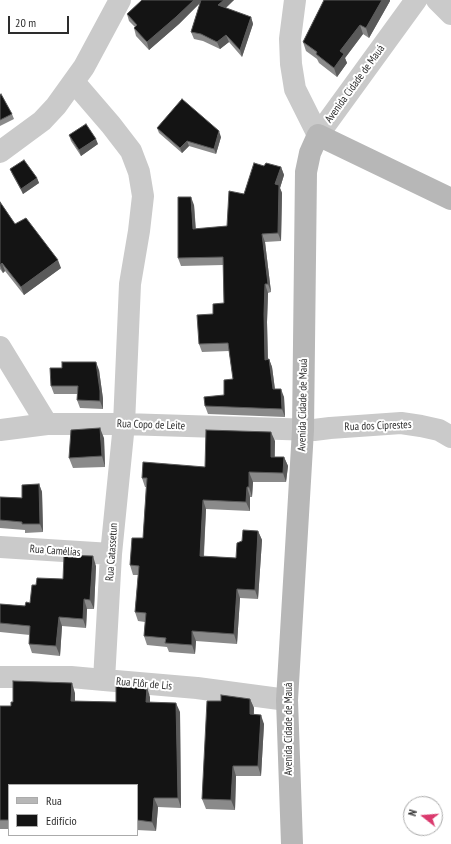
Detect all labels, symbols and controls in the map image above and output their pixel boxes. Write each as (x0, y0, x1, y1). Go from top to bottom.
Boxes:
scale bar (10, 8, 71, 34)
text: 20 m (15, 15, 36, 30)
street label: Avenida Cidade de Mauá (322, 43, 388, 125)
street label: Avenida Cidade de Mauá (296, 358, 310, 452)
street label: Rua Copo de Leite (117, 417, 185, 433)
street label: Rua dos Ciprestes (344, 418, 412, 434)
street label: Rua Catassetun (103, 523, 121, 581)
street label: Rua Camélias (29, 543, 81, 559)
street label: Rua Flôr de Lis (115, 675, 173, 693)
street label: Avenida Cidade de Mauá (282, 683, 296, 775)
legend (8, 784, 138, 836)
text: Rua (46, 793, 62, 808)
north arrow (403, 796, 443, 836)
text: N (405, 808, 420, 818)
text: Edifício (46, 813, 77, 828)

